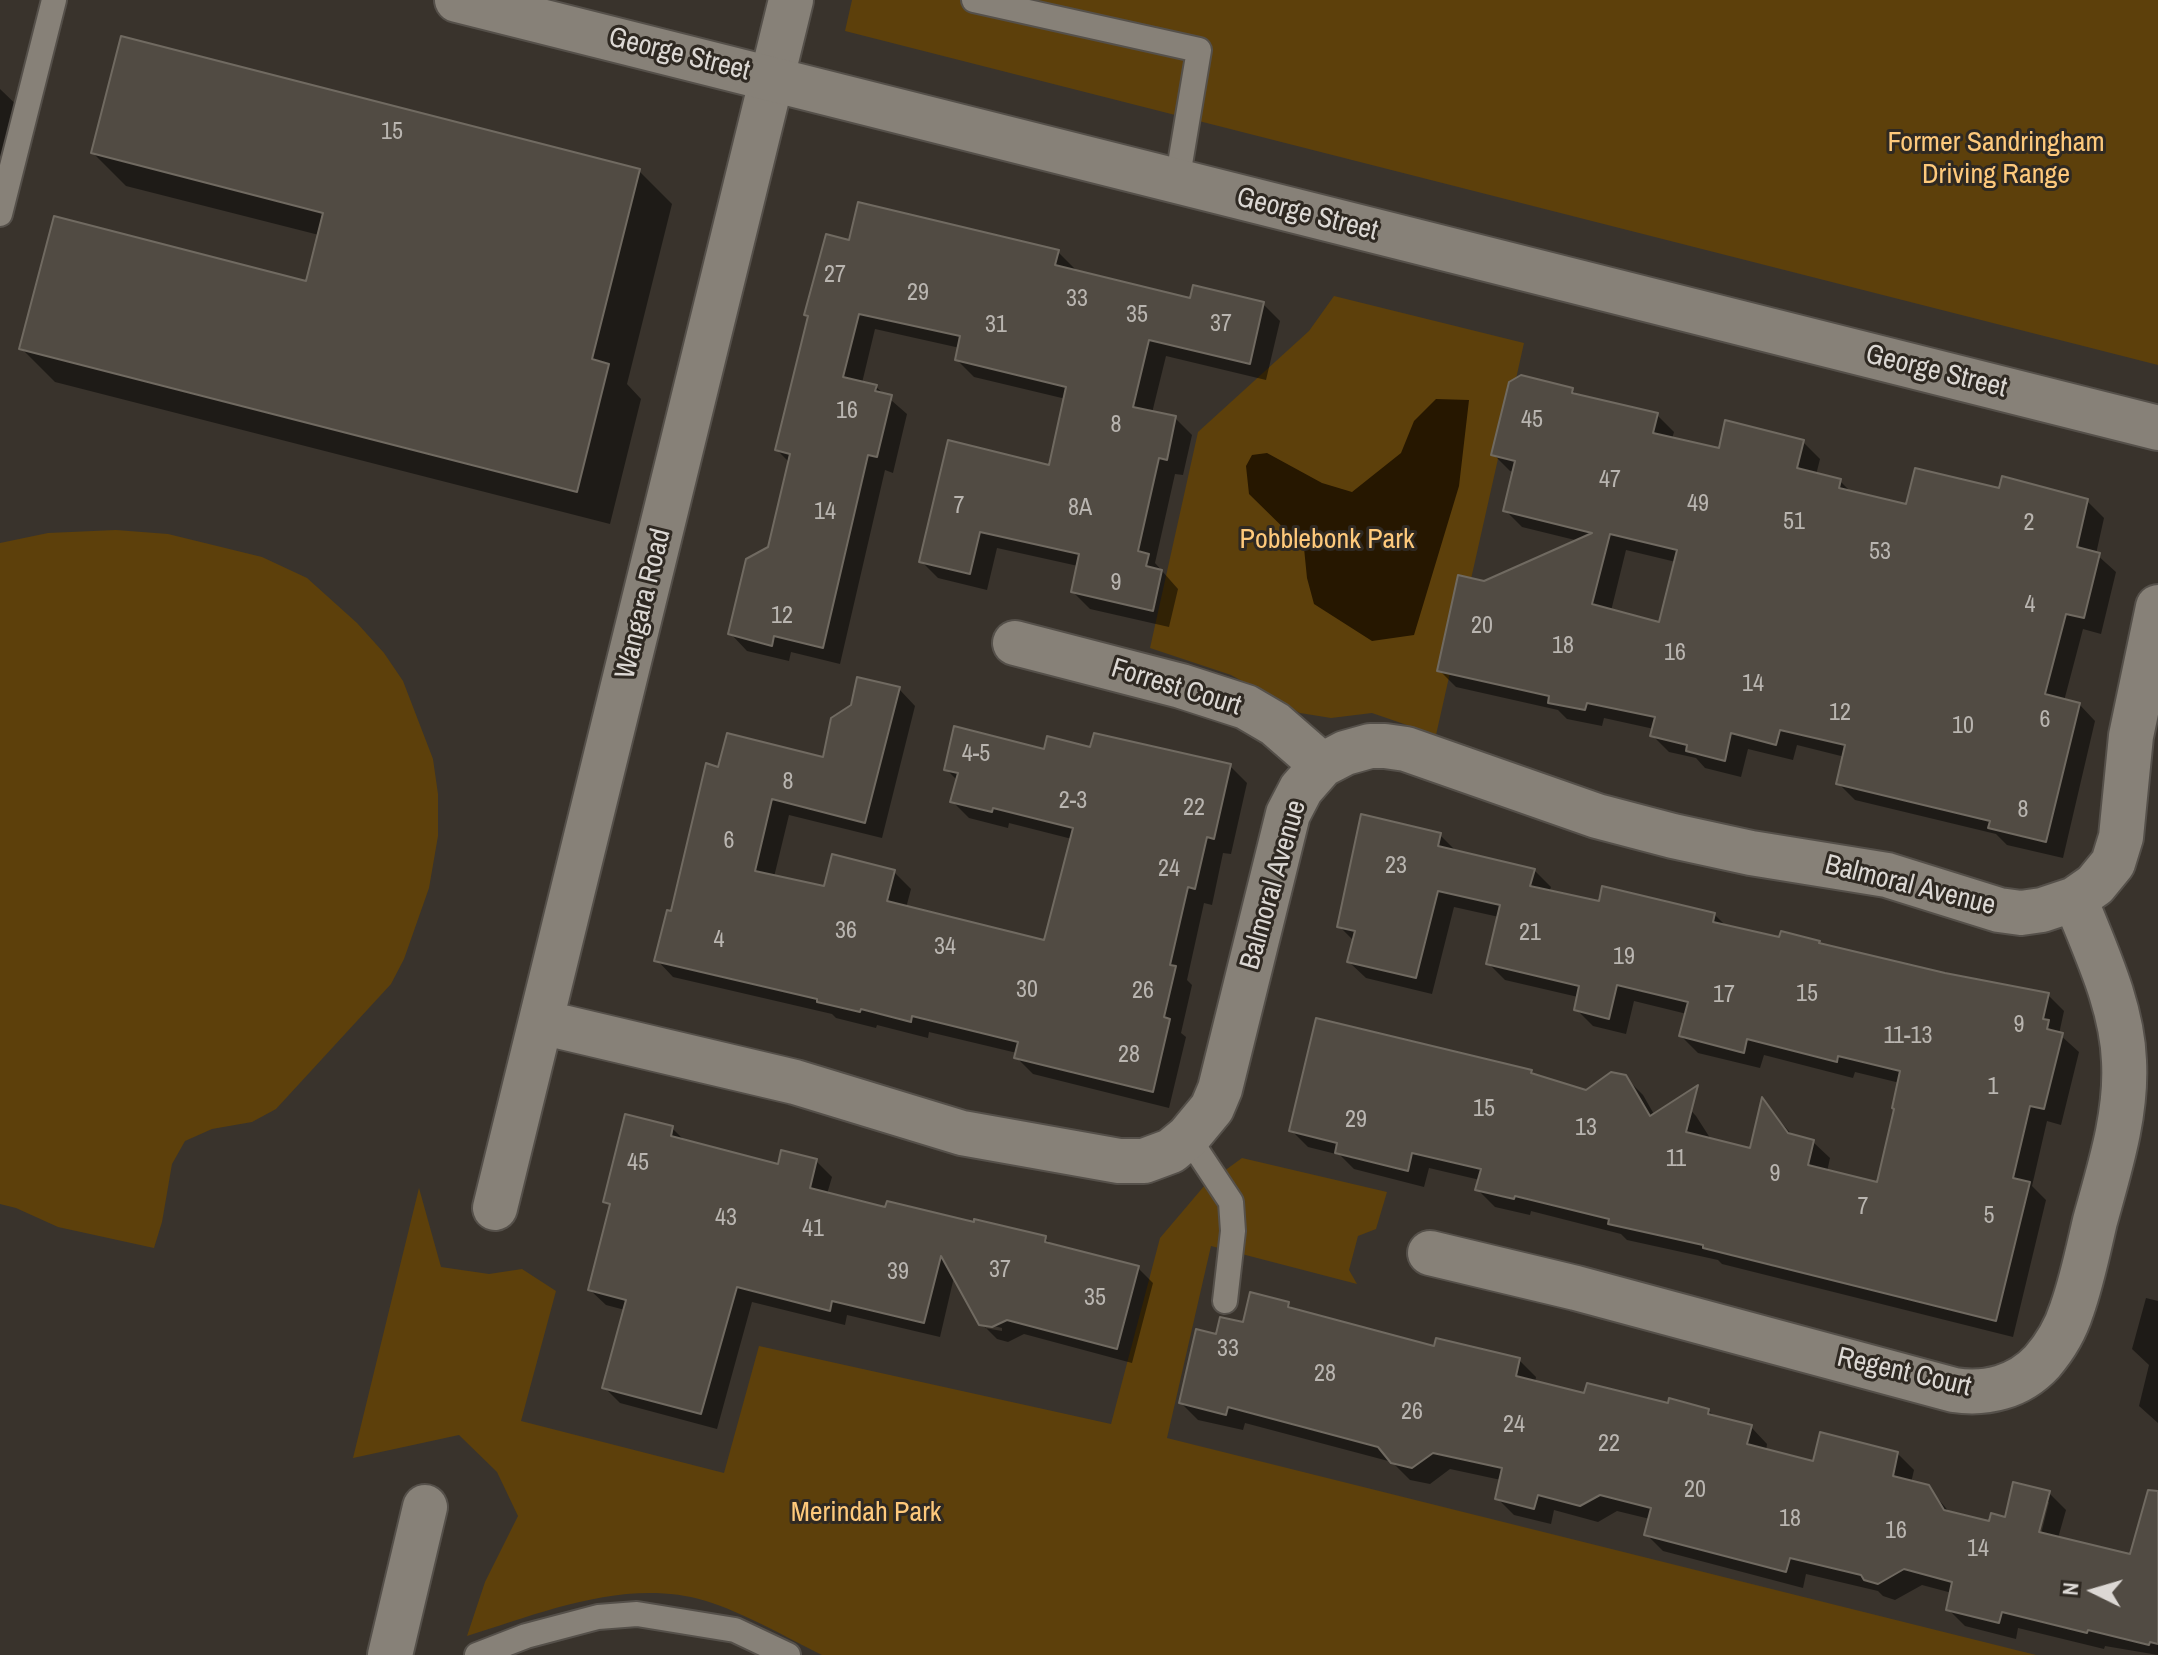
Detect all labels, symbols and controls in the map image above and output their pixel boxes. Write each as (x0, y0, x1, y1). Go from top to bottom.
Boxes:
street label: George Street (605, 21, 753, 89)
house number: 15 (381, 119, 403, 147)
park label: Former Sandringham Driving Range (1887, 126, 2105, 192)
street label: George Street (1233, 181, 1381, 249)
house number: 27 (824, 262, 846, 290)
house number: 29 (907, 280, 929, 308)
house number: 33 (1066, 286, 1088, 314)
house number: 35 (1126, 302, 1148, 330)
house number: 37 (1210, 311, 1232, 339)
house number: 31 (985, 312, 1007, 340)
street label: George Street (1862, 338, 2010, 406)
house number: 16 (836, 398, 858, 426)
house number: 45 (1521, 407, 1543, 435)
house number: 8 (1111, 412, 1121, 440)
house number: 47 (1599, 467, 1621, 495)
house number: 49 (1687, 491, 1709, 519)
house number: 7 (954, 493, 964, 521)
house number: 8A (1068, 495, 1092, 523)
house number: 14 (814, 499, 836, 527)
house number: 51 (1783, 509, 1805, 537)
house number: 2 (2024, 510, 2034, 538)
park label: Pobblebonk Park (1240, 523, 1414, 557)
street label: Wangara Road (609, 525, 679, 683)
house number: 53 (1869, 539, 1891, 567)
house number: 9 (1111, 570, 1121, 598)
house number: 4 (2025, 592, 2035, 620)
house number: 12 (771, 603, 793, 631)
house number: 20 (1471, 613, 1493, 641)
house number: 18 (1552, 633, 1574, 661)
house number: 16 (1664, 640, 1686, 668)
street label: Forrest Court (1107, 652, 1245, 724)
house number: 14 (1742, 671, 1764, 699)
house number: 12 (1829, 700, 1851, 728)
house number: 6 (2040, 707, 2050, 735)
house number: 10 (1952, 713, 1974, 741)
house number: 4-5 (962, 741, 990, 769)
house number: 8 (783, 769, 793, 797)
house number: 2-3 (1059, 788, 1087, 816)
house number: 22 (1183, 795, 1205, 823)
street label: Balmoral Avenue (1234, 797, 1314, 973)
house number: 8 (2018, 797, 2028, 825)
house number: 6 (724, 828, 734, 856)
street label: Balmoral Avenue (1821, 849, 1999, 923)
house number: 23 (1385, 853, 1407, 881)
house number: 24 (1158, 856, 1180, 884)
house number: 36 (835, 918, 857, 946)
house number: 21 (1519, 920, 1541, 948)
house number: 4 (714, 927, 724, 955)
house number: 34 (934, 934, 956, 962)
house number: 19 (1613, 944, 1635, 972)
house number: 30 (1016, 977, 1038, 1005)
house number: 26 (1132, 978, 1154, 1006)
house number: 15 (1796, 981, 1818, 1009)
house number: 17 (1713, 982, 1735, 1010)
house number: 9 (2014, 1012, 2024, 1040)
house number: 11-13 (1884, 1023, 1932, 1051)
house number: 28 (1118, 1042, 1140, 1070)
house number: 1 (1988, 1074, 1998, 1102)
house number: 15 (1473, 1096, 1495, 1124)
house number: 29 (1345, 1107, 1367, 1135)
house number: 13 (1575, 1115, 1597, 1143)
house number: 11 (1666, 1146, 1686, 1174)
house number: 45 (627, 1150, 649, 1178)
house number: 9 (1770, 1161, 1780, 1189)
house number: 7 (1858, 1194, 1868, 1222)
house number: 5 (1984, 1203, 1994, 1231)
house number: 43 (715, 1205, 737, 1233)
house number: 41 (802, 1216, 824, 1244)
house number: 37 (989, 1257, 1011, 1285)
house number: 39 (887, 1259, 909, 1287)
house number: 35 (1084, 1285, 1106, 1313)
house number: 33 (1217, 1336, 1239, 1364)
street label: Regent Court (1834, 1341, 1974, 1405)
house number: 28 (1314, 1361, 1336, 1389)
house number: 26 (1401, 1399, 1423, 1427)
house number: 24 (1503, 1412, 1525, 1440)
house number: 22 (1598, 1431, 1620, 1459)
house number: 20 (1684, 1477, 1706, 1505)
park label: Merindah Park (791, 1496, 941, 1530)
house number: 18 (1779, 1506, 1801, 1534)
house number: 16 (1885, 1518, 1907, 1546)
house number: 14 (1967, 1536, 1989, 1564)
north arrow (2054, 1551, 2134, 1631)
text: N (2055, 1581, 2086, 1597)

